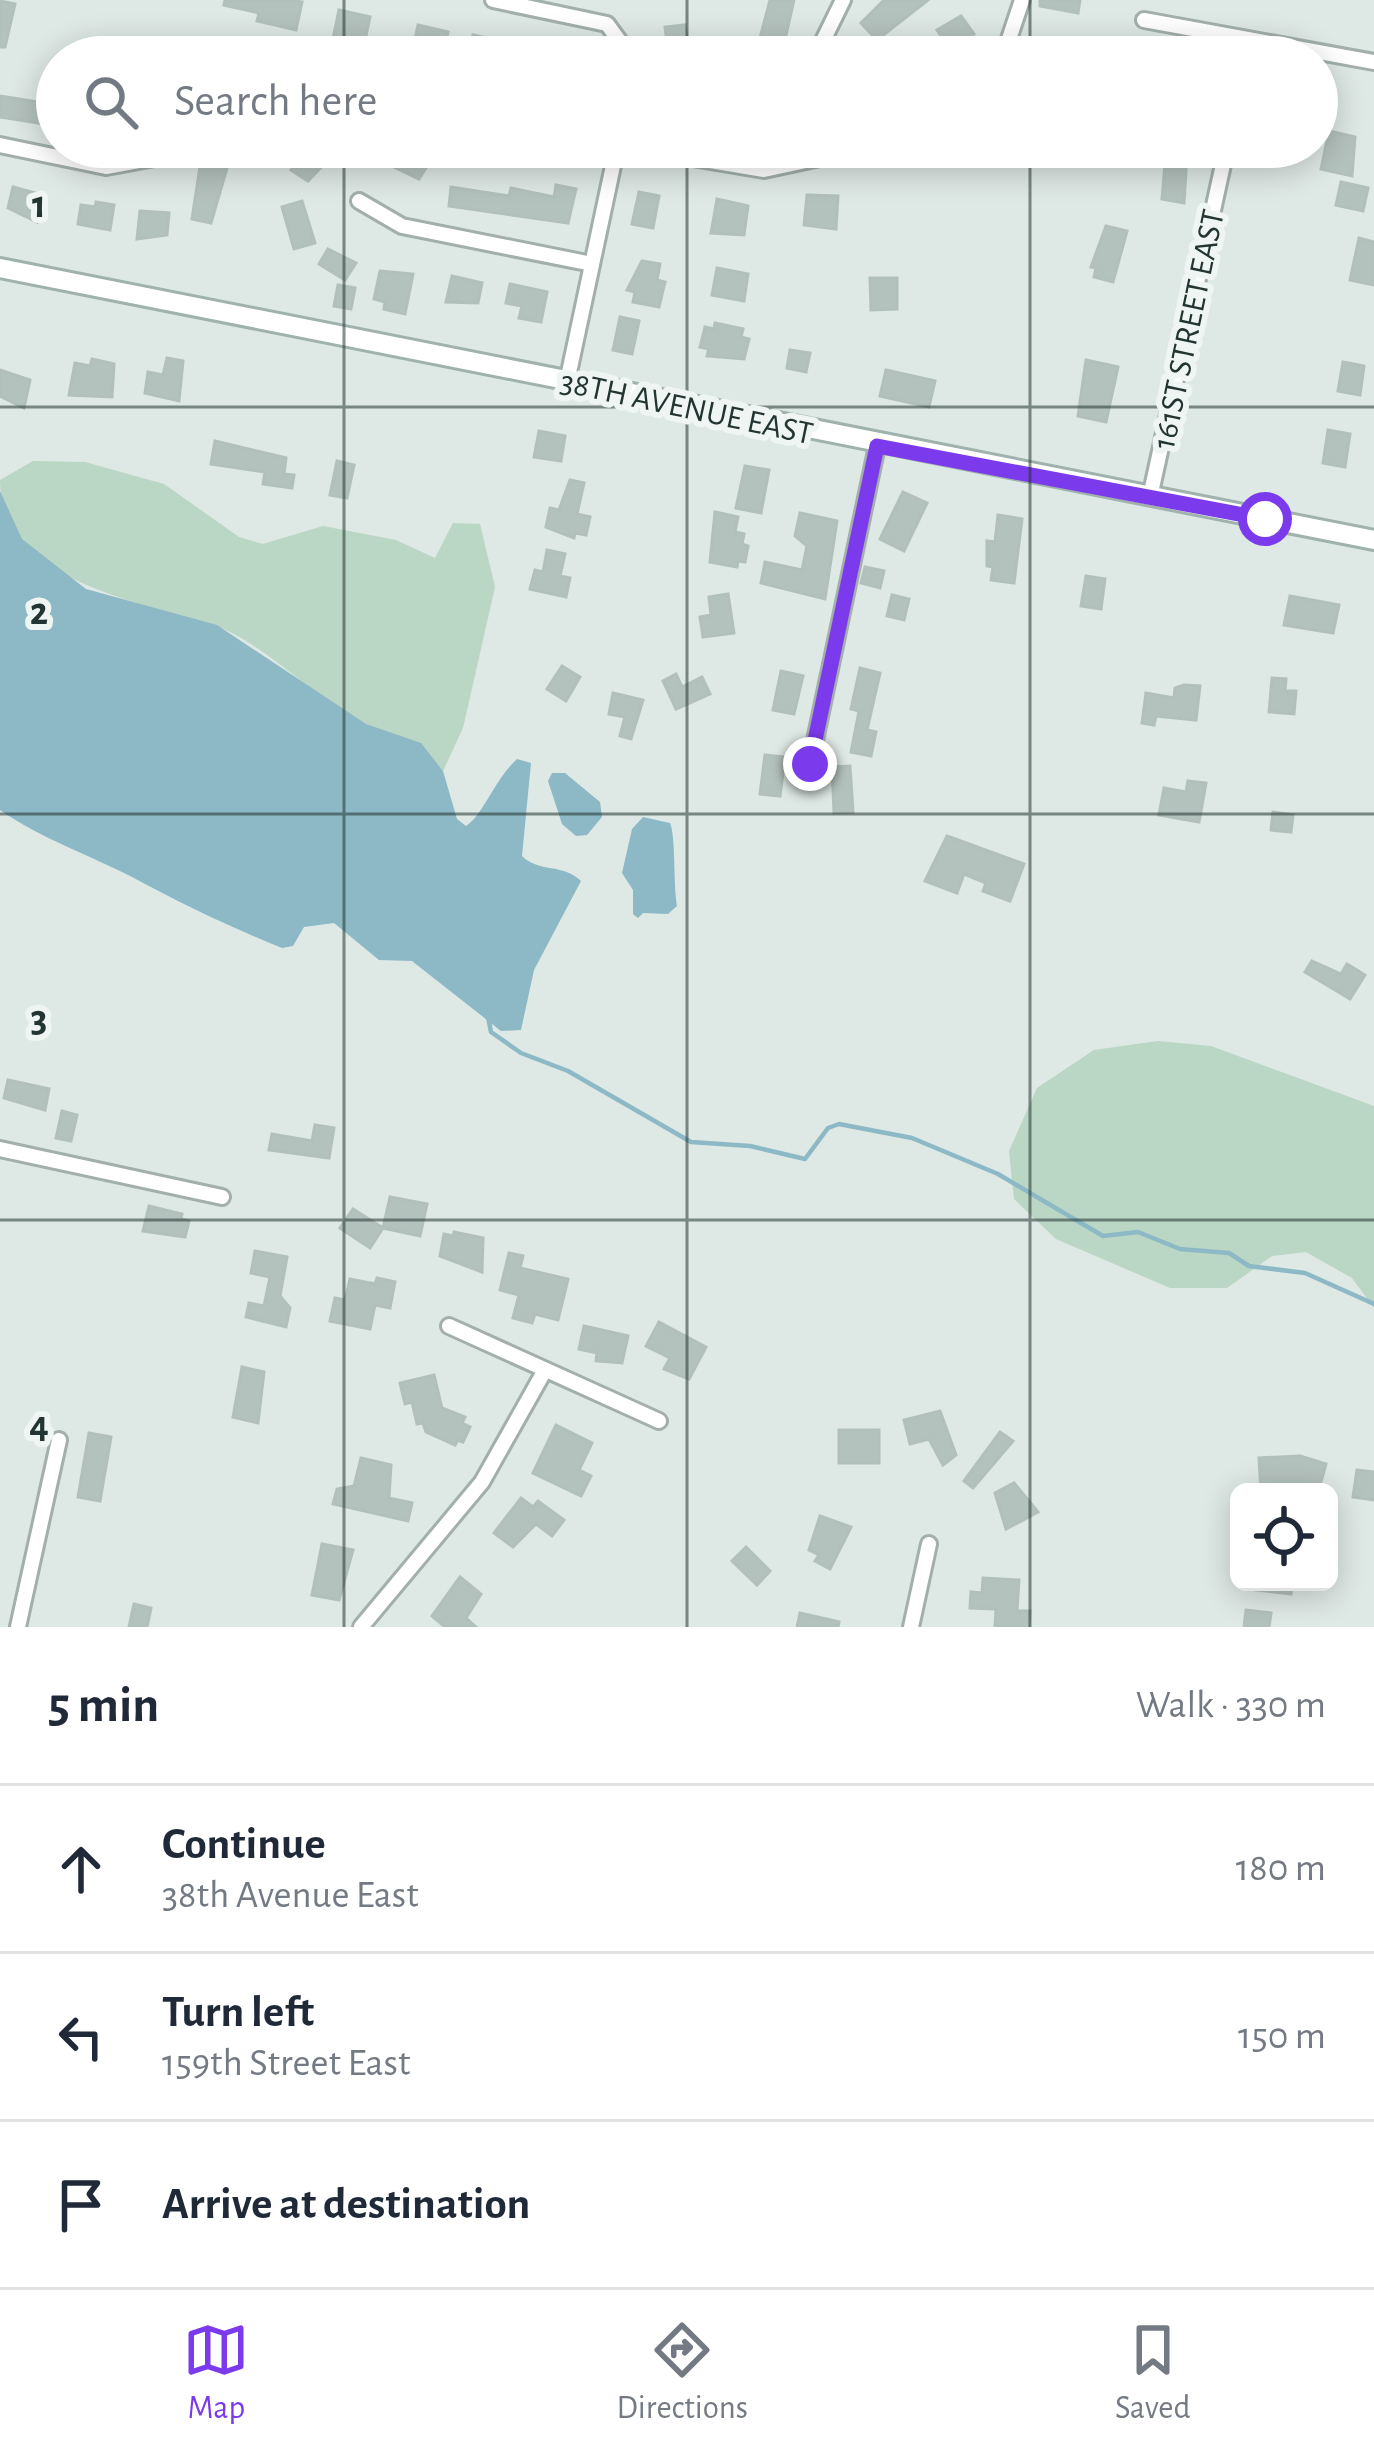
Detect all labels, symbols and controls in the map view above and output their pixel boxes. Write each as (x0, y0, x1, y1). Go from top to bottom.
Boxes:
search box (36, 36, 1338, 168)
icon: search (78, 69, 144, 135)
text: Search here (174, 79, 377, 124)
text: 1 (32, 186, 46, 225)
street label: 161ST STREET EAST (1148, 207, 1231, 452)
street label: 38TH AVENUE EAST (557, 366, 816, 451)
route start (1238, 492, 1292, 546)
text: 2 (30, 593, 48, 632)
route end (783, 737, 837, 791)
text: 3 (31, 1000, 47, 1039)
text: 4 (29, 1406, 49, 1445)
map controls (1230, 1483, 1338, 1591)
button: locate (1230, 1483, 1338, 1591)
text: 5 min (48, 1680, 159, 1731)
text: Walk · 330 m (1136, 1686, 1326, 1725)
text: Continue (162, 1822, 326, 1867)
icon: ahead (48, 1836, 114, 1902)
text: 180 m (1236, 1849, 1326, 1888)
text: 38th Avenue East (162, 1876, 419, 1915)
text: Turn left (162, 1990, 314, 2035)
icon: left (48, 2004, 114, 2070)
text: 150 m (1238, 2017, 1326, 2056)
text: 159th Street East (162, 2044, 410, 2083)
icon: arrive (48, 2172, 114, 2238)
text: Arrive at destination (162, 2182, 530, 2227)
tab: Map (183, 2317, 249, 2429)
tab: Directions (616, 2317, 748, 2429)
tab: Saved (1115, 2317, 1190, 2429)

